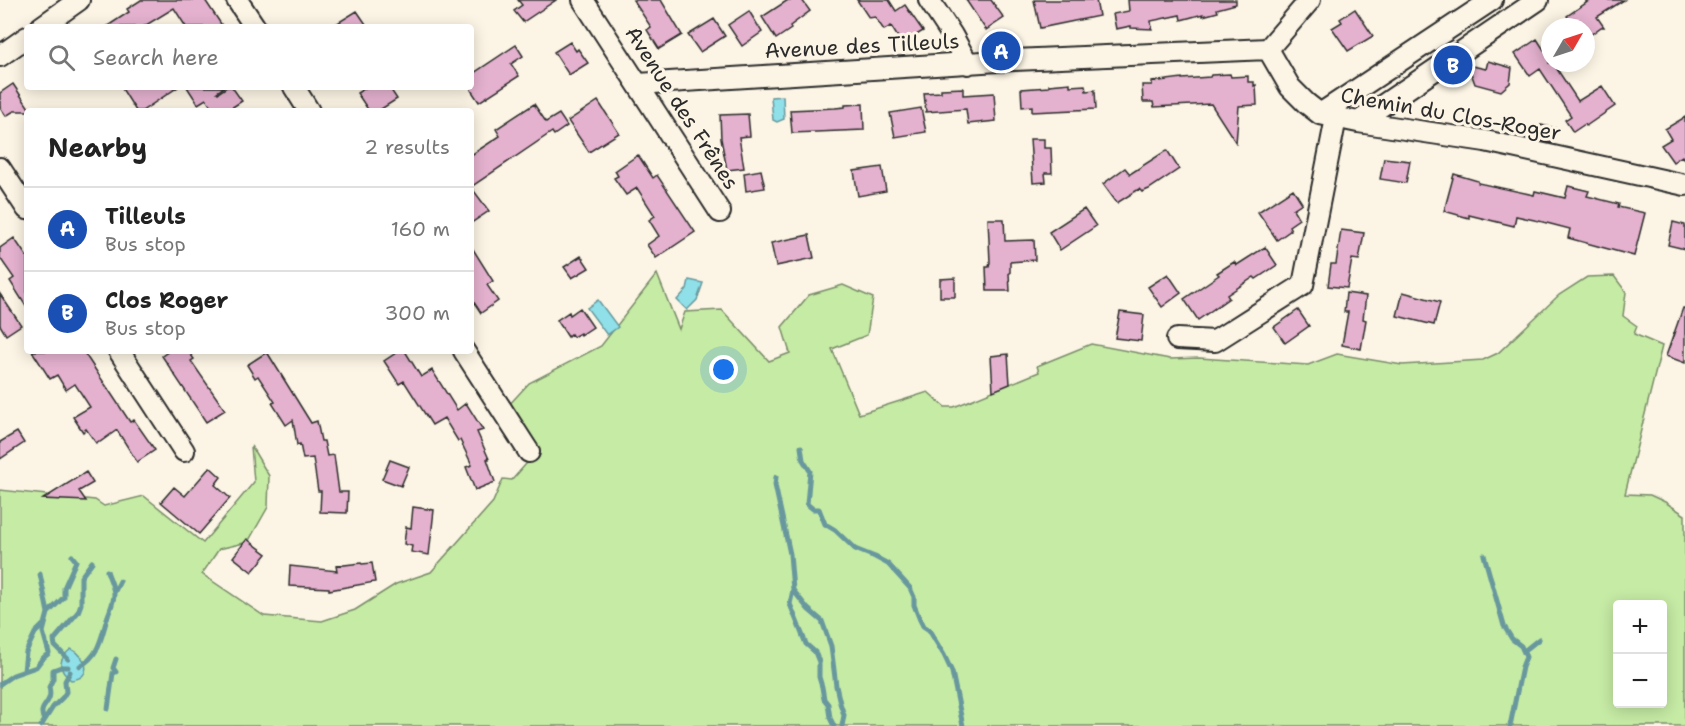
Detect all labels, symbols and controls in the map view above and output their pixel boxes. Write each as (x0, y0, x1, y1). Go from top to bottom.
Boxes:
north arrow (1541, 18, 1595, 72)
street label: Avenue des Frênes (619, 21, 745, 195)
search box (24, 24, 474, 90)
street label: Avenue des Tilleuls (764, 27, 960, 65)
pin: A (982, 28, 1020, 74)
icon: search (45, 41, 78, 74)
pin: B (1434, 42, 1472, 88)
text: Search here (93, 43, 219, 72)
street label: Chemin du Clos-Roger (1339, 81, 1564, 147)
text: Nearby (48, 130, 147, 165)
text: 2 results (364, 134, 450, 160)
text: Tilleuls (105, 202, 186, 231)
text: A (60, 216, 75, 242)
text: 160 m (391, 216, 450, 242)
text: Bus stop (105, 231, 186, 257)
text: Clos Roger (105, 286, 228, 315)
text: B (61, 300, 74, 326)
text: 300 m (384, 300, 450, 326)
text: Bus stop (105, 315, 186, 341)
your location (709, 355, 738, 384)
map controls (1613, 600, 1667, 708)
button: + (1613, 600, 1667, 654)
button: − (1613, 654, 1667, 708)

